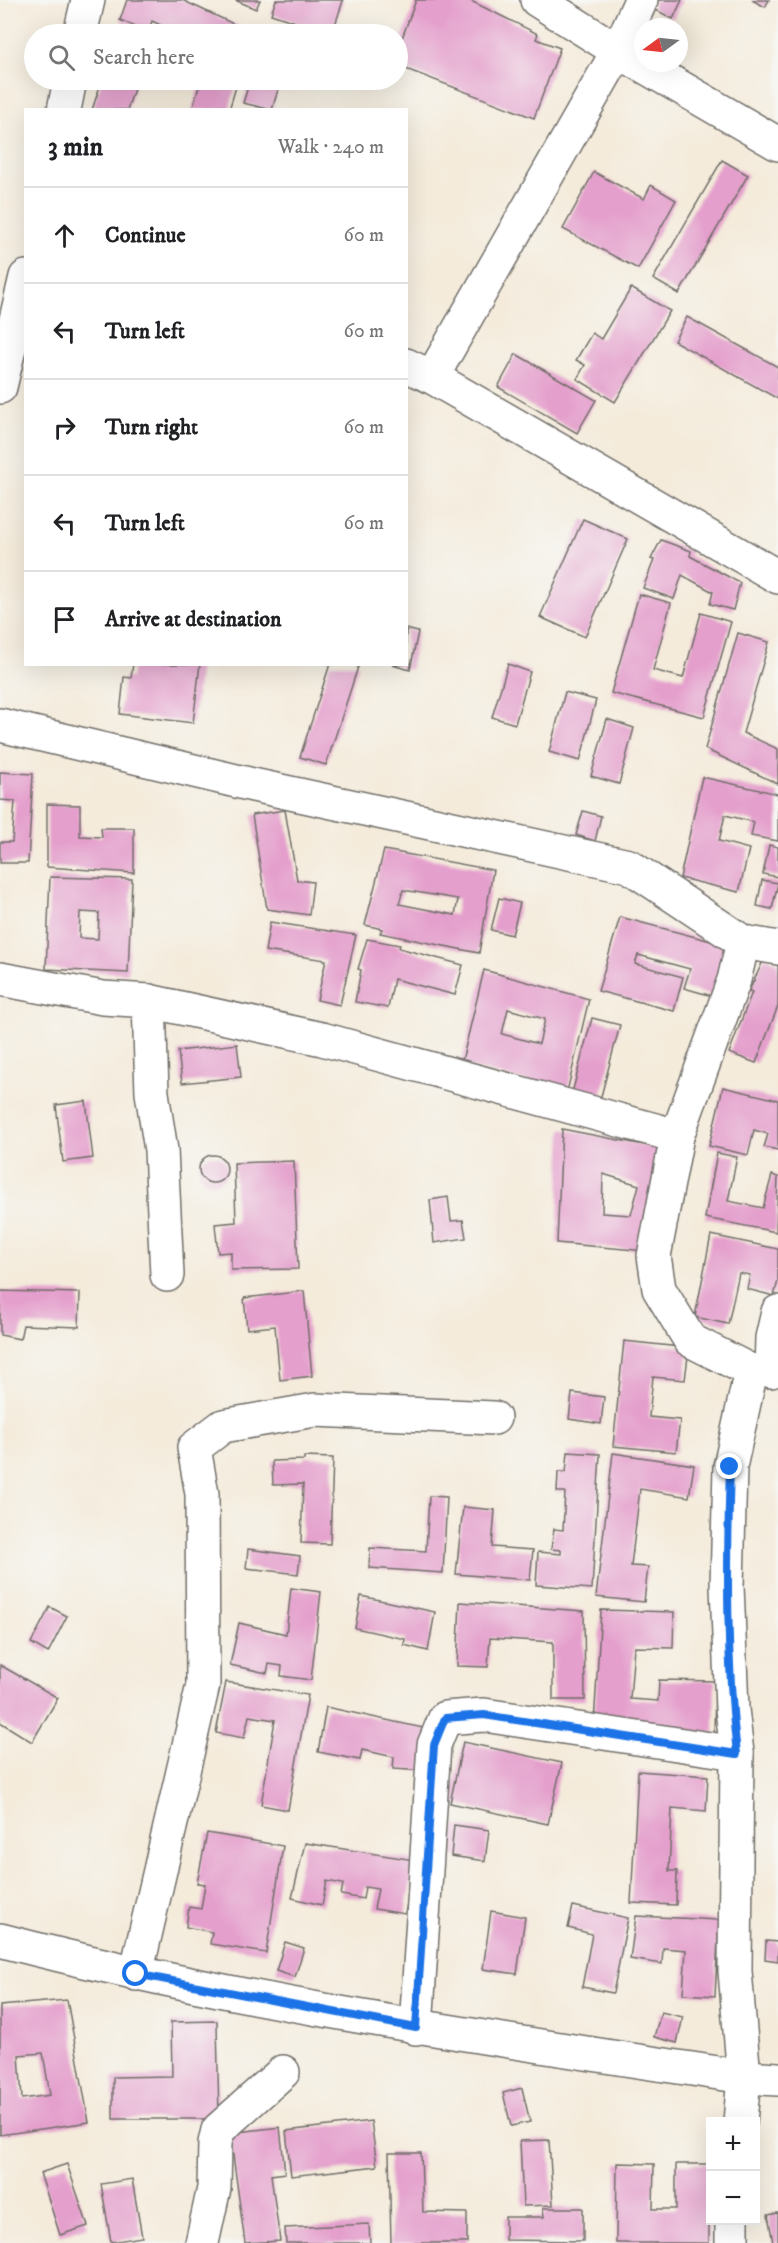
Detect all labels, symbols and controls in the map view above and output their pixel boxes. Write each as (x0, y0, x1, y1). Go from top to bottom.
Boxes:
north arrow (634, 18, 688, 72)
search box (24, 24, 408, 90)
icon: search (45, 41, 78, 74)
text: Search here (93, 44, 195, 71)
text: 3 min (48, 131, 103, 164)
text: Walk · 240 m (278, 135, 384, 160)
icon: ahead (48, 219, 81, 252)
text: Continue (105, 222, 186, 249)
text: 60 m (344, 223, 384, 248)
icon: left (48, 315, 81, 348)
text: Turn left (105, 318, 185, 345)
text: 60 m (344, 319, 384, 344)
icon: right (48, 411, 81, 444)
text: Turn right (105, 414, 198, 441)
text: 60 m (344, 415, 384, 440)
icon: left (48, 507, 81, 540)
text: Turn left (105, 510, 185, 537)
text: 60 m (344, 511, 384, 536)
icon: arrive (48, 603, 81, 636)
text: Arrive at destination (105, 606, 282, 633)
route end (716, 1453, 742, 1479)
route start (122, 1960, 148, 1986)
map controls (706, 2117, 760, 2225)
button: + (706, 2117, 760, 2171)
button: − (706, 2171, 760, 2225)

